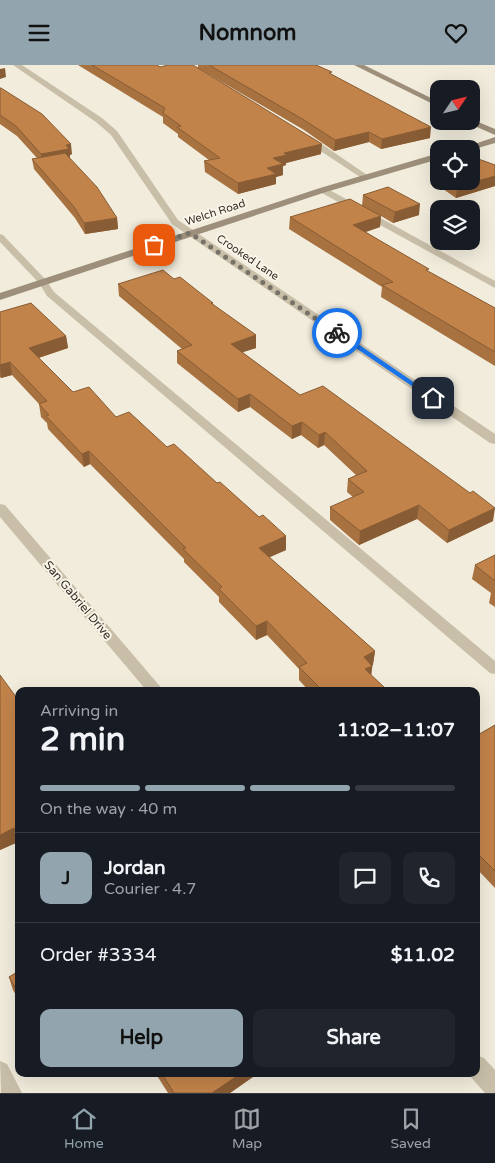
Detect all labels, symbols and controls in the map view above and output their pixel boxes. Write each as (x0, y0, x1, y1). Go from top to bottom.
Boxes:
icon: menu (25, 19, 53, 47)
icon: heart (442, 19, 470, 47)
text: Nomnom (199, 20, 296, 46)
north arrow (430, 80, 480, 130)
map controls (430, 80, 480, 250)
button: locate (430, 140, 480, 190)
street label: Welch Road (183, 197, 247, 228)
button: layers (430, 200, 480, 250)
pin (133, 224, 175, 266)
icon: bag (140, 231, 168, 259)
street label: Crooked Lane (214, 232, 281, 283)
courier (312, 308, 362, 358)
icon: bike (323, 319, 351, 347)
pin (412, 377, 454, 419)
icon: home (419, 384, 447, 412)
street label: San Gabriel Drive (41, 558, 115, 642)
text: Arriving in (40, 701, 118, 721)
text: 11:02–11:07 (337, 719, 455, 741)
text: 2 min (40, 721, 125, 759)
text: On the way · 40 m (40, 799, 177, 819)
button: chat (339, 852, 391, 904)
button: phone (403, 852, 455, 904)
text: Jordan (104, 857, 166, 879)
text: J (62, 867, 70, 889)
text: Courier · 4.7 (104, 879, 196, 899)
text: Order #3334 (40, 944, 157, 966)
text: $11.02 (391, 944, 455, 966)
button: Help (40, 1009, 243, 1067)
button: Share (253, 1009, 455, 1067)
tab: Home (64, 1105, 104, 1152)
tab: Map (232, 1105, 262, 1152)
tab: Saved (390, 1105, 431, 1152)

